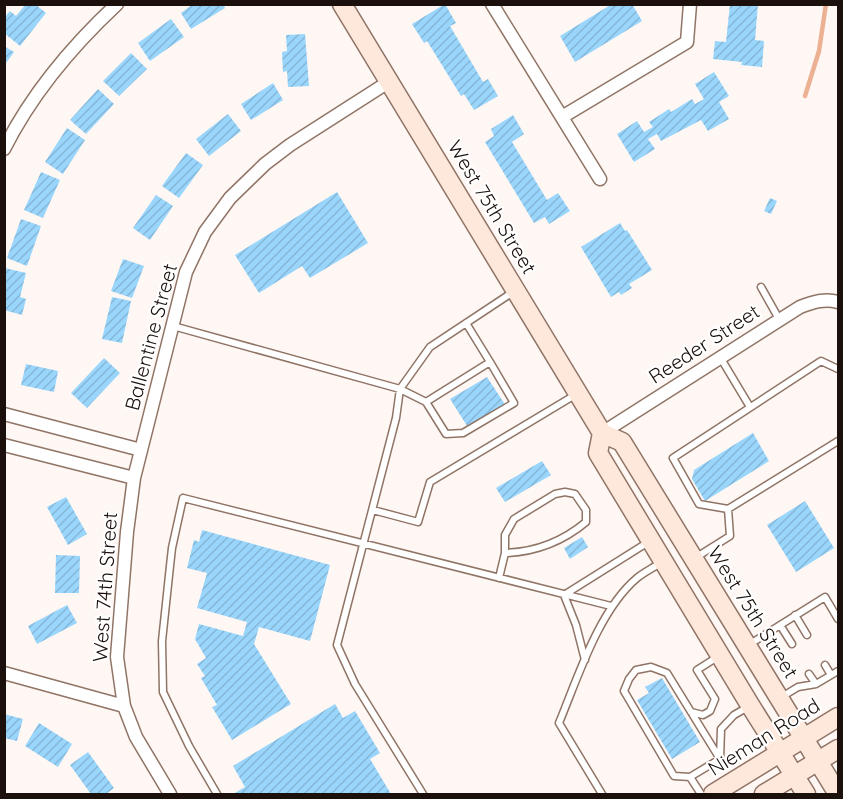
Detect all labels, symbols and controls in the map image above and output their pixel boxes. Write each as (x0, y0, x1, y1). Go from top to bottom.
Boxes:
street label: West 75th Street (443, 135, 542, 278)
street label: Ballentine Street (119, 260, 182, 413)
street label: Reeder Street (644, 298, 764, 389)
street label: West 74th Street (87, 511, 122, 663)
street label: West 75th Street (703, 541, 804, 683)
street label: Nieman Road (703, 692, 824, 781)

